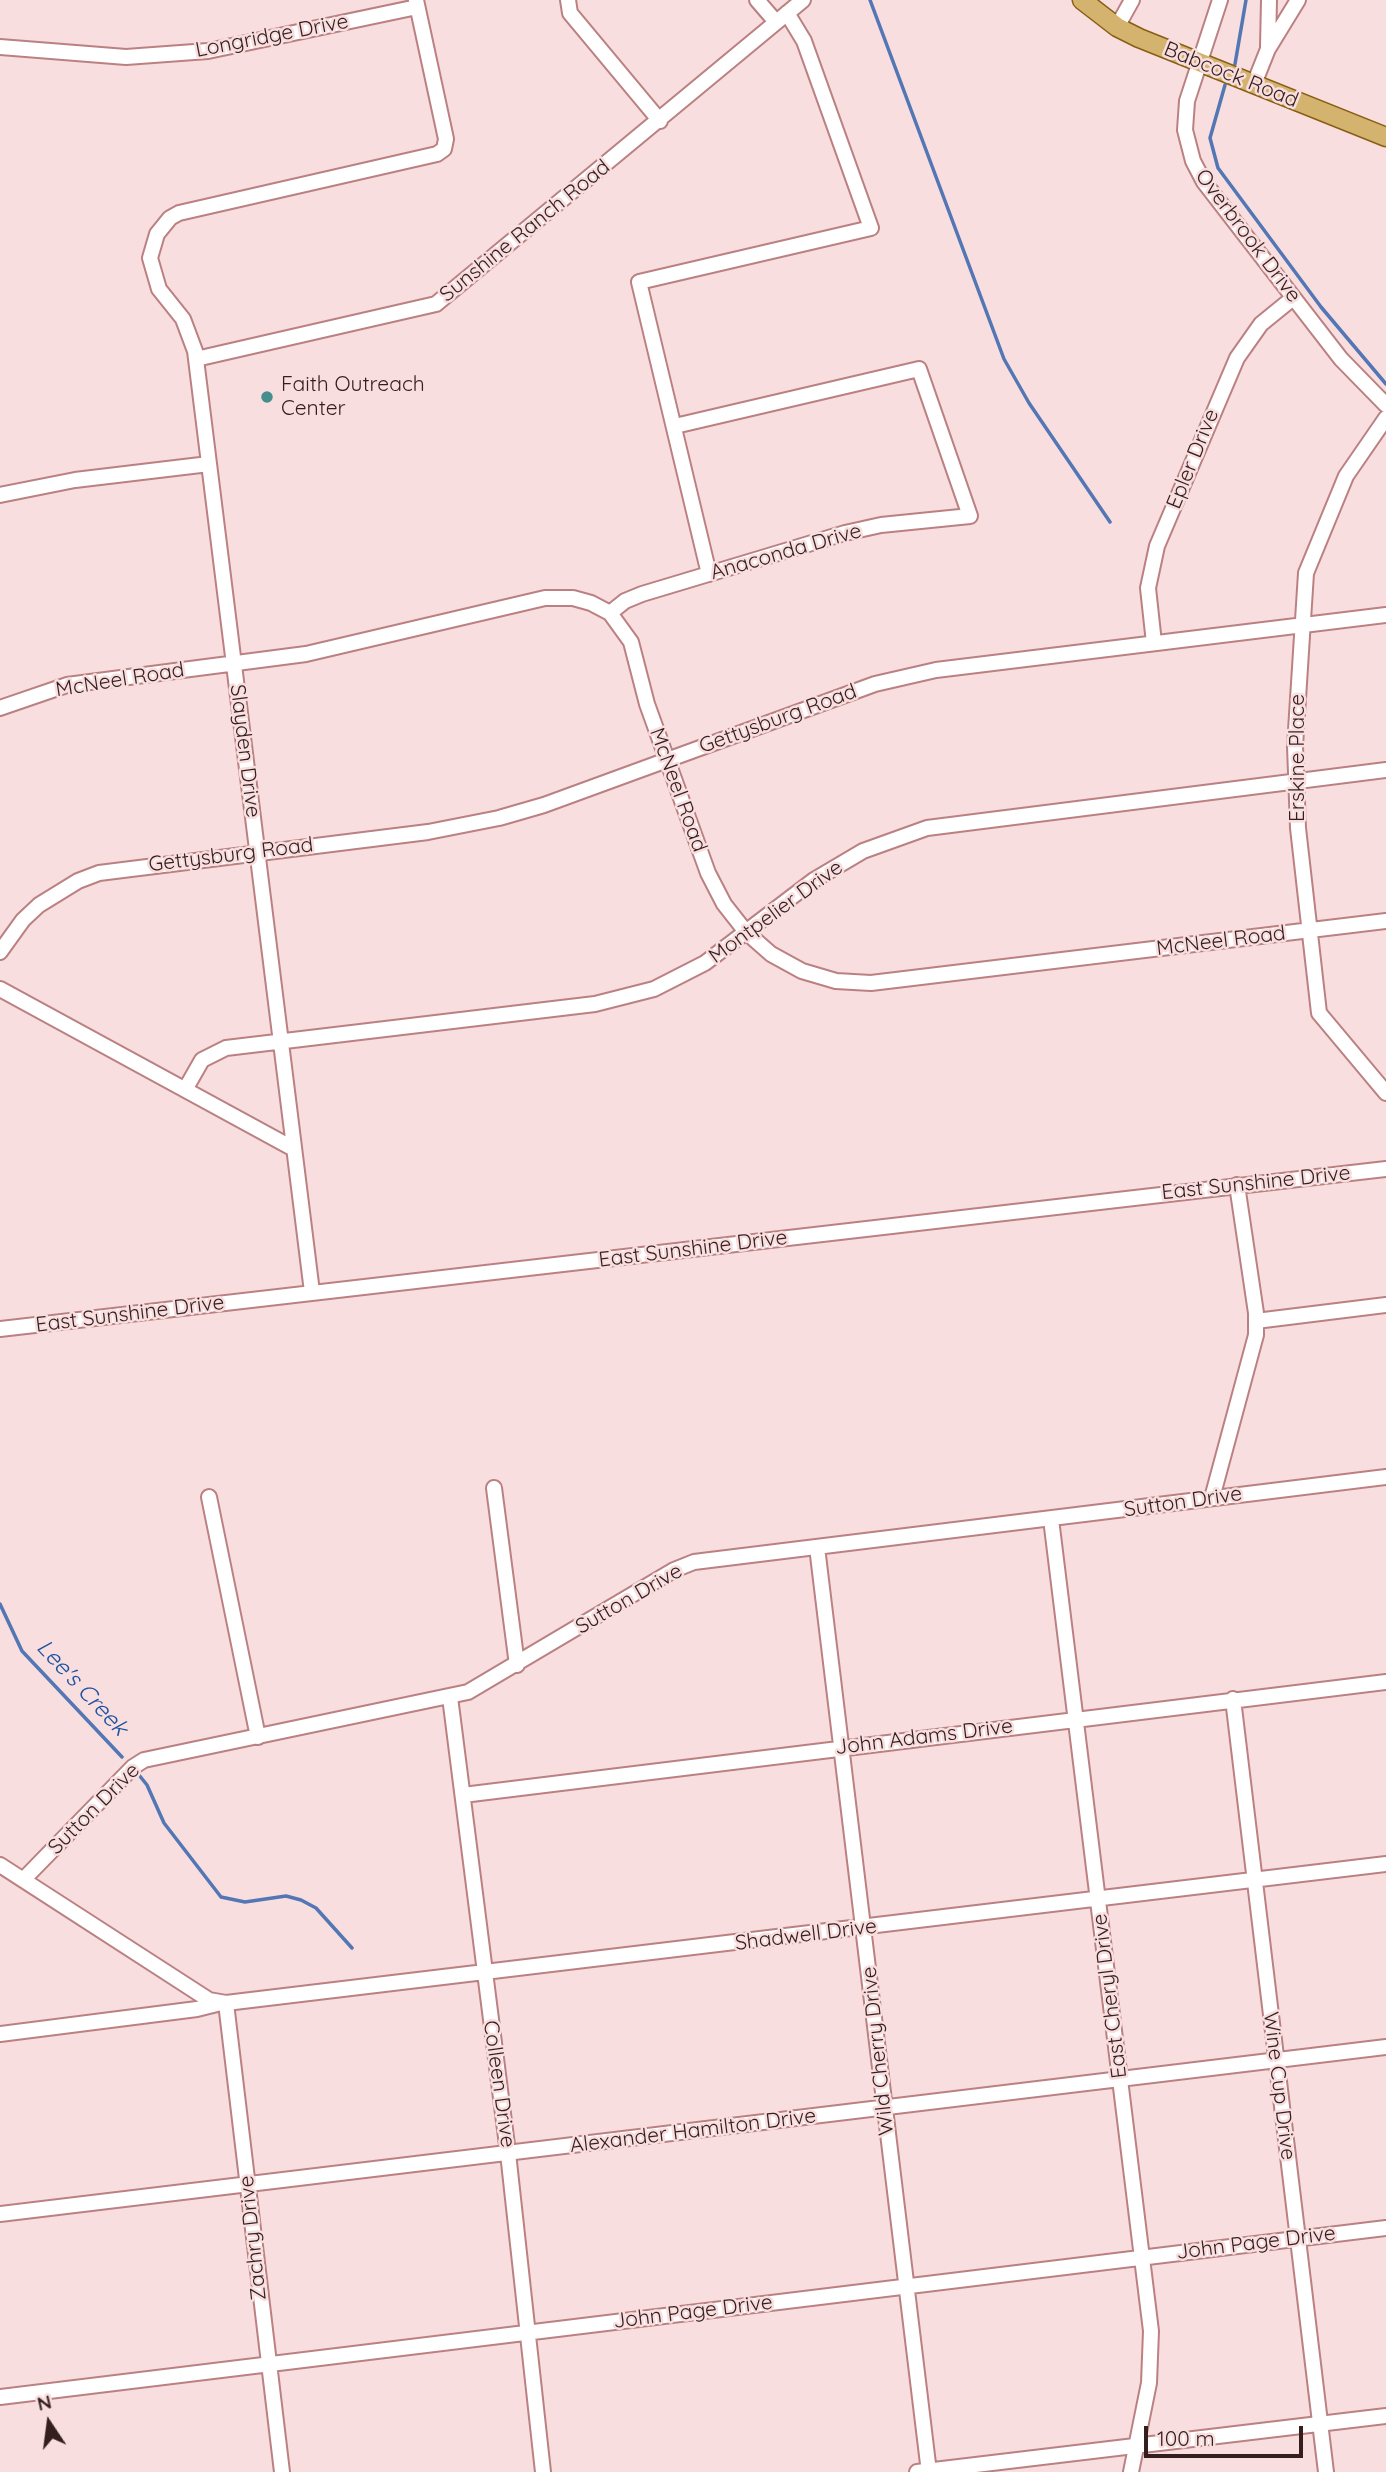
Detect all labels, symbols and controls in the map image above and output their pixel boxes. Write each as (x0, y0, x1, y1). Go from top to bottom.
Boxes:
street label: Longridge Drive (193, 9, 351, 63)
street label: Babcock Road (1160, 37, 1302, 113)
street label: Sunshine Ranch Road (435, 155, 615, 307)
street label: Overbrook Drive (1190, 164, 1306, 308)
place label: Faith Outreach Center (281, 372, 425, 422)
marker: Faith Outreach Center (259, 389, 275, 405)
street label: Epler Drive (1162, 405, 1224, 513)
street label: Anaconda Drive (708, 518, 864, 586)
street label: McNeel Road (54, 657, 186, 703)
street label: Gettysburg Road (696, 679, 860, 759)
street label: Slayden Drive (224, 683, 266, 819)
street label: Erskine Place (1285, 694, 1311, 822)
street label: McNeel Road (644, 725, 712, 855)
street label: Gettysburg Road (147, 832, 315, 878)
street label: Montpelier Drive (704, 855, 848, 969)
street label: McNeel Road (1155, 921, 1287, 961)
street label: East Sunshine Drive (1160, 1161, 1352, 1205)
street label: East Sunshine Drive (597, 1225, 789, 1273)
street label: East Sunshine Drive (34, 1290, 226, 1338)
street label: Sutton Drive (1122, 1481, 1244, 1523)
street label: Sutton Drive (571, 1558, 687, 1640)
water label: Lee's Creek (31, 1634, 133, 1742)
street label: John Adams Drive (834, 1714, 1014, 1760)
street label: Sutton Drive (43, 1758, 145, 1860)
street label: East Cheryl Drive (1087, 1912, 1133, 2080)
street label: Shadwell Drive (734, 1914, 878, 1956)
street label: Wild Cherry Drive (857, 1965, 899, 2137)
street label: Wine Cup Drive (1257, 2010, 1301, 2162)
street label: Colleen Drive (478, 2019, 520, 2149)
street label: Alexander Hamilton Drive (569, 2103, 817, 2159)
street label: Zachry Drive (234, 2174, 272, 2302)
street label: John Page Drive (1175, 2221, 1337, 2265)
street label: John Page Drive (612, 2290, 774, 2334)
north arrow (14, 2388, 84, 2458)
text: N (35, 2389, 54, 2416)
scale bar (1148, 2412, 1307, 2456)
text: 100 m (1157, 2425, 1215, 2451)

